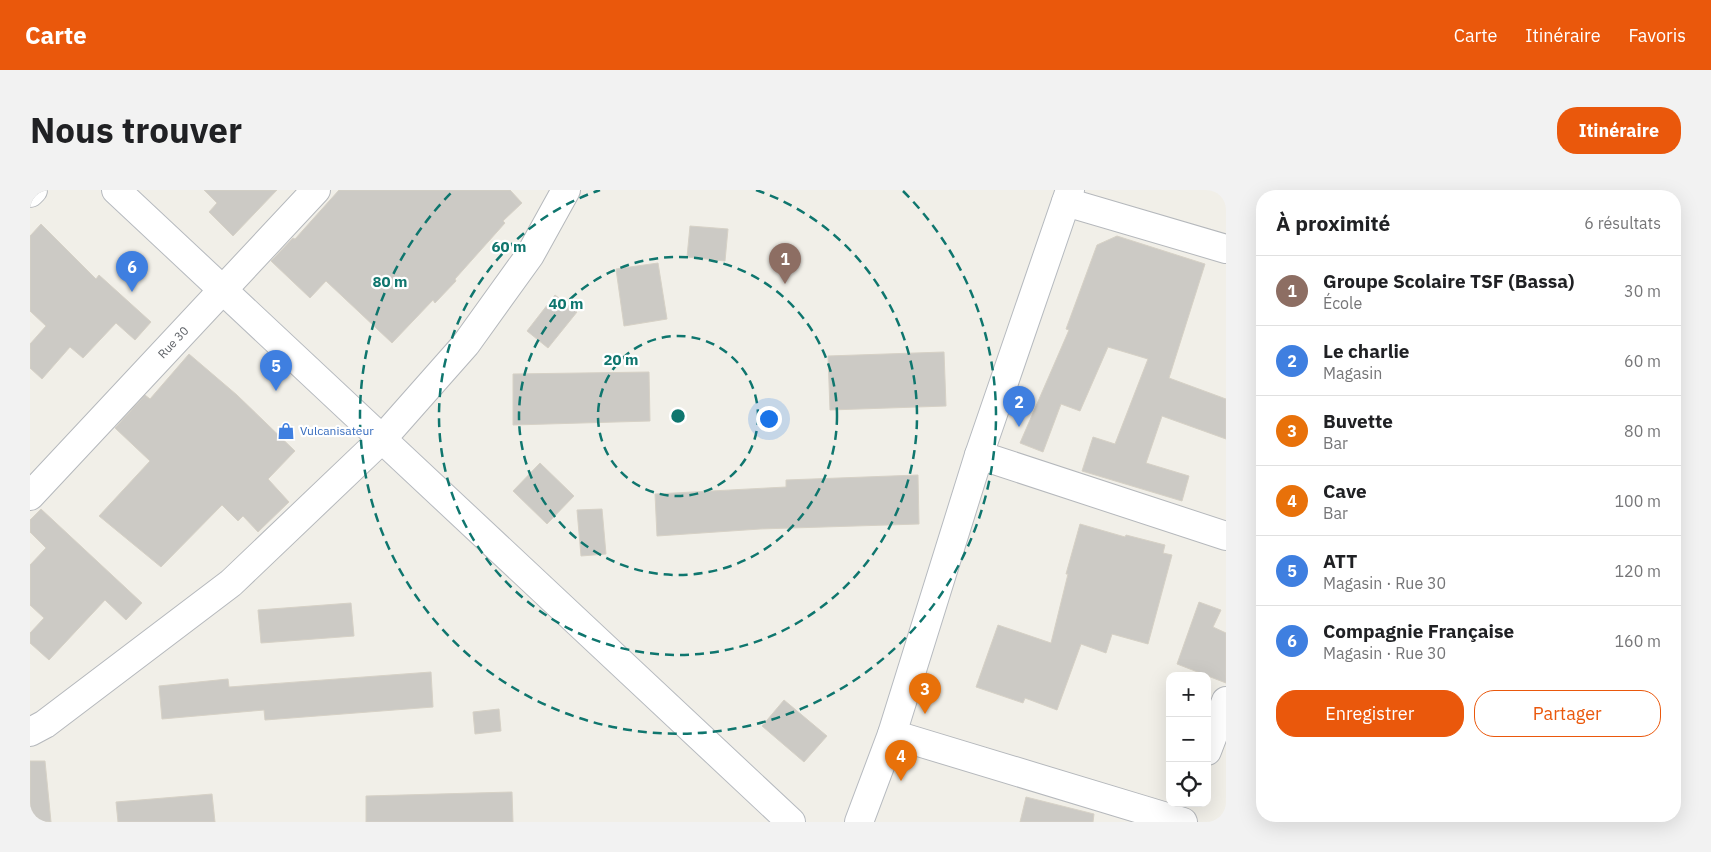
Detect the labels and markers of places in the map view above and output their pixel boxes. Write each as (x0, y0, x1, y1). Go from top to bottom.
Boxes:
pin: 1 (769, 243, 801, 284)
pin: 6 (116, 251, 148, 292)
pin: 5 (260, 350, 292, 391)
pin: 2 (1003, 386, 1035, 427)
centre of rings (669, 407, 687, 425)
shop icon: Vulcanisateur (276, 421, 296, 441)
place label: Vulcanisateur (300, 423, 374, 438)
pin: 3 (909, 673, 941, 714)
pin: 4 (885, 740, 917, 781)

